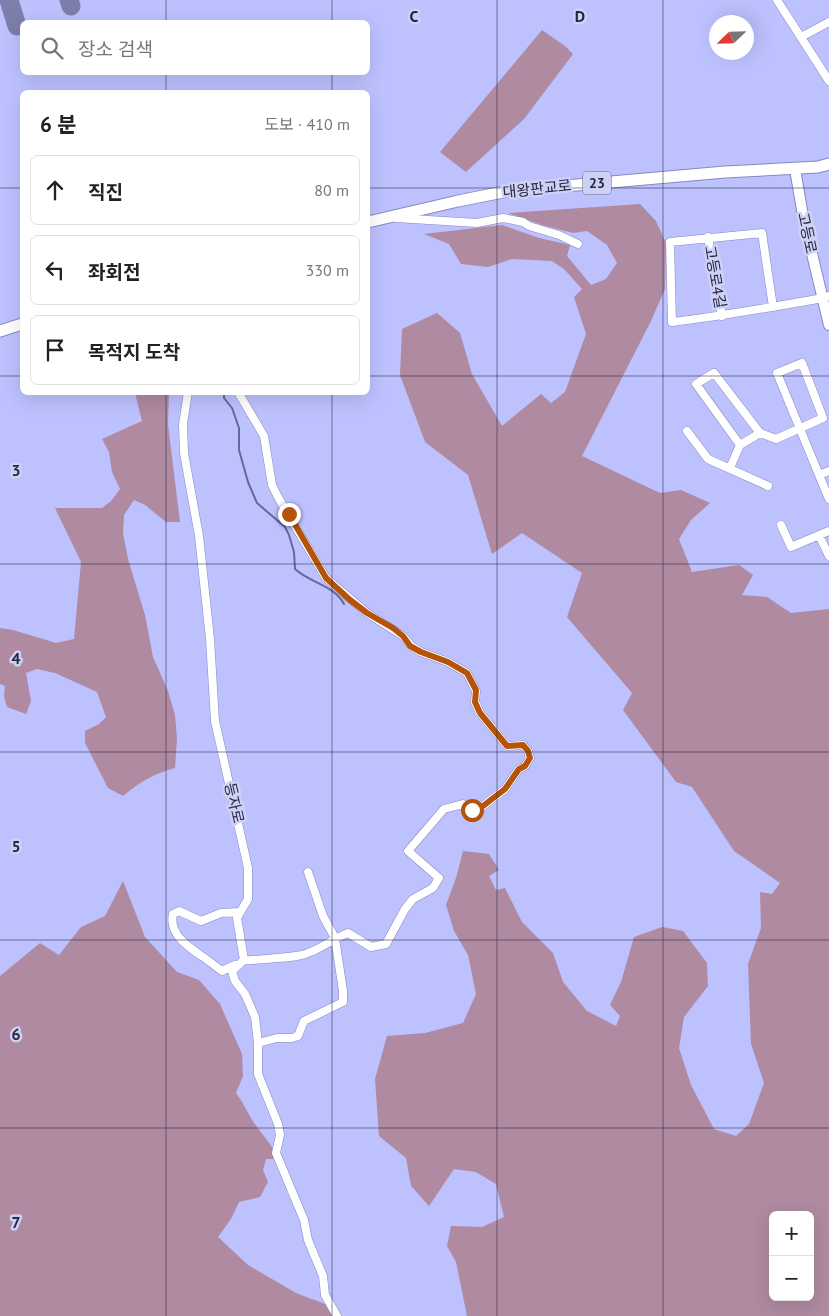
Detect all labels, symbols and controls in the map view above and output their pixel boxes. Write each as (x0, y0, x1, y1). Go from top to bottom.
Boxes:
text: C (410, 6, 419, 26)
text: D (575, 6, 585, 26)
north arrow (709, 15, 754, 60)
search box (20, 20, 370, 75)
icon: search (38, 34, 66, 62)
text: 장소 검색 (78, 37, 153, 61)
text: 6 분 (40, 111, 77, 138)
text: 도보 · 410 m (264, 114, 350, 134)
road number: 23 (583, 172, 611, 194)
street label: 대왕판교로 (502, 175, 572, 202)
icon: ahead (41, 176, 69, 204)
text: 직진 (88, 180, 123, 204)
text: 80 m (314, 180, 349, 200)
street label: 고등로 (794, 211, 821, 255)
street label: 고등로4길 (701, 244, 730, 310)
icon: left (41, 256, 69, 284)
text: 좌회전 (88, 260, 140, 284)
text: 330 m (306, 260, 349, 280)
icon: arrive (41, 336, 69, 364)
text: 목적지 도착 (88, 340, 180, 364)
text: 3 (11, 460, 21, 480)
route end (278, 503, 301, 526)
text: 4 (11, 648, 21, 668)
street label: 등자로 (221, 781, 248, 825)
route start (461, 799, 484, 822)
text: 5 (11, 836, 21, 856)
text: 6 (11, 1024, 21, 1044)
map controls (769, 1211, 814, 1301)
button: + (769, 1211, 814, 1256)
text: 7 (11, 1212, 21, 1232)
button: − (769, 1256, 814, 1301)

